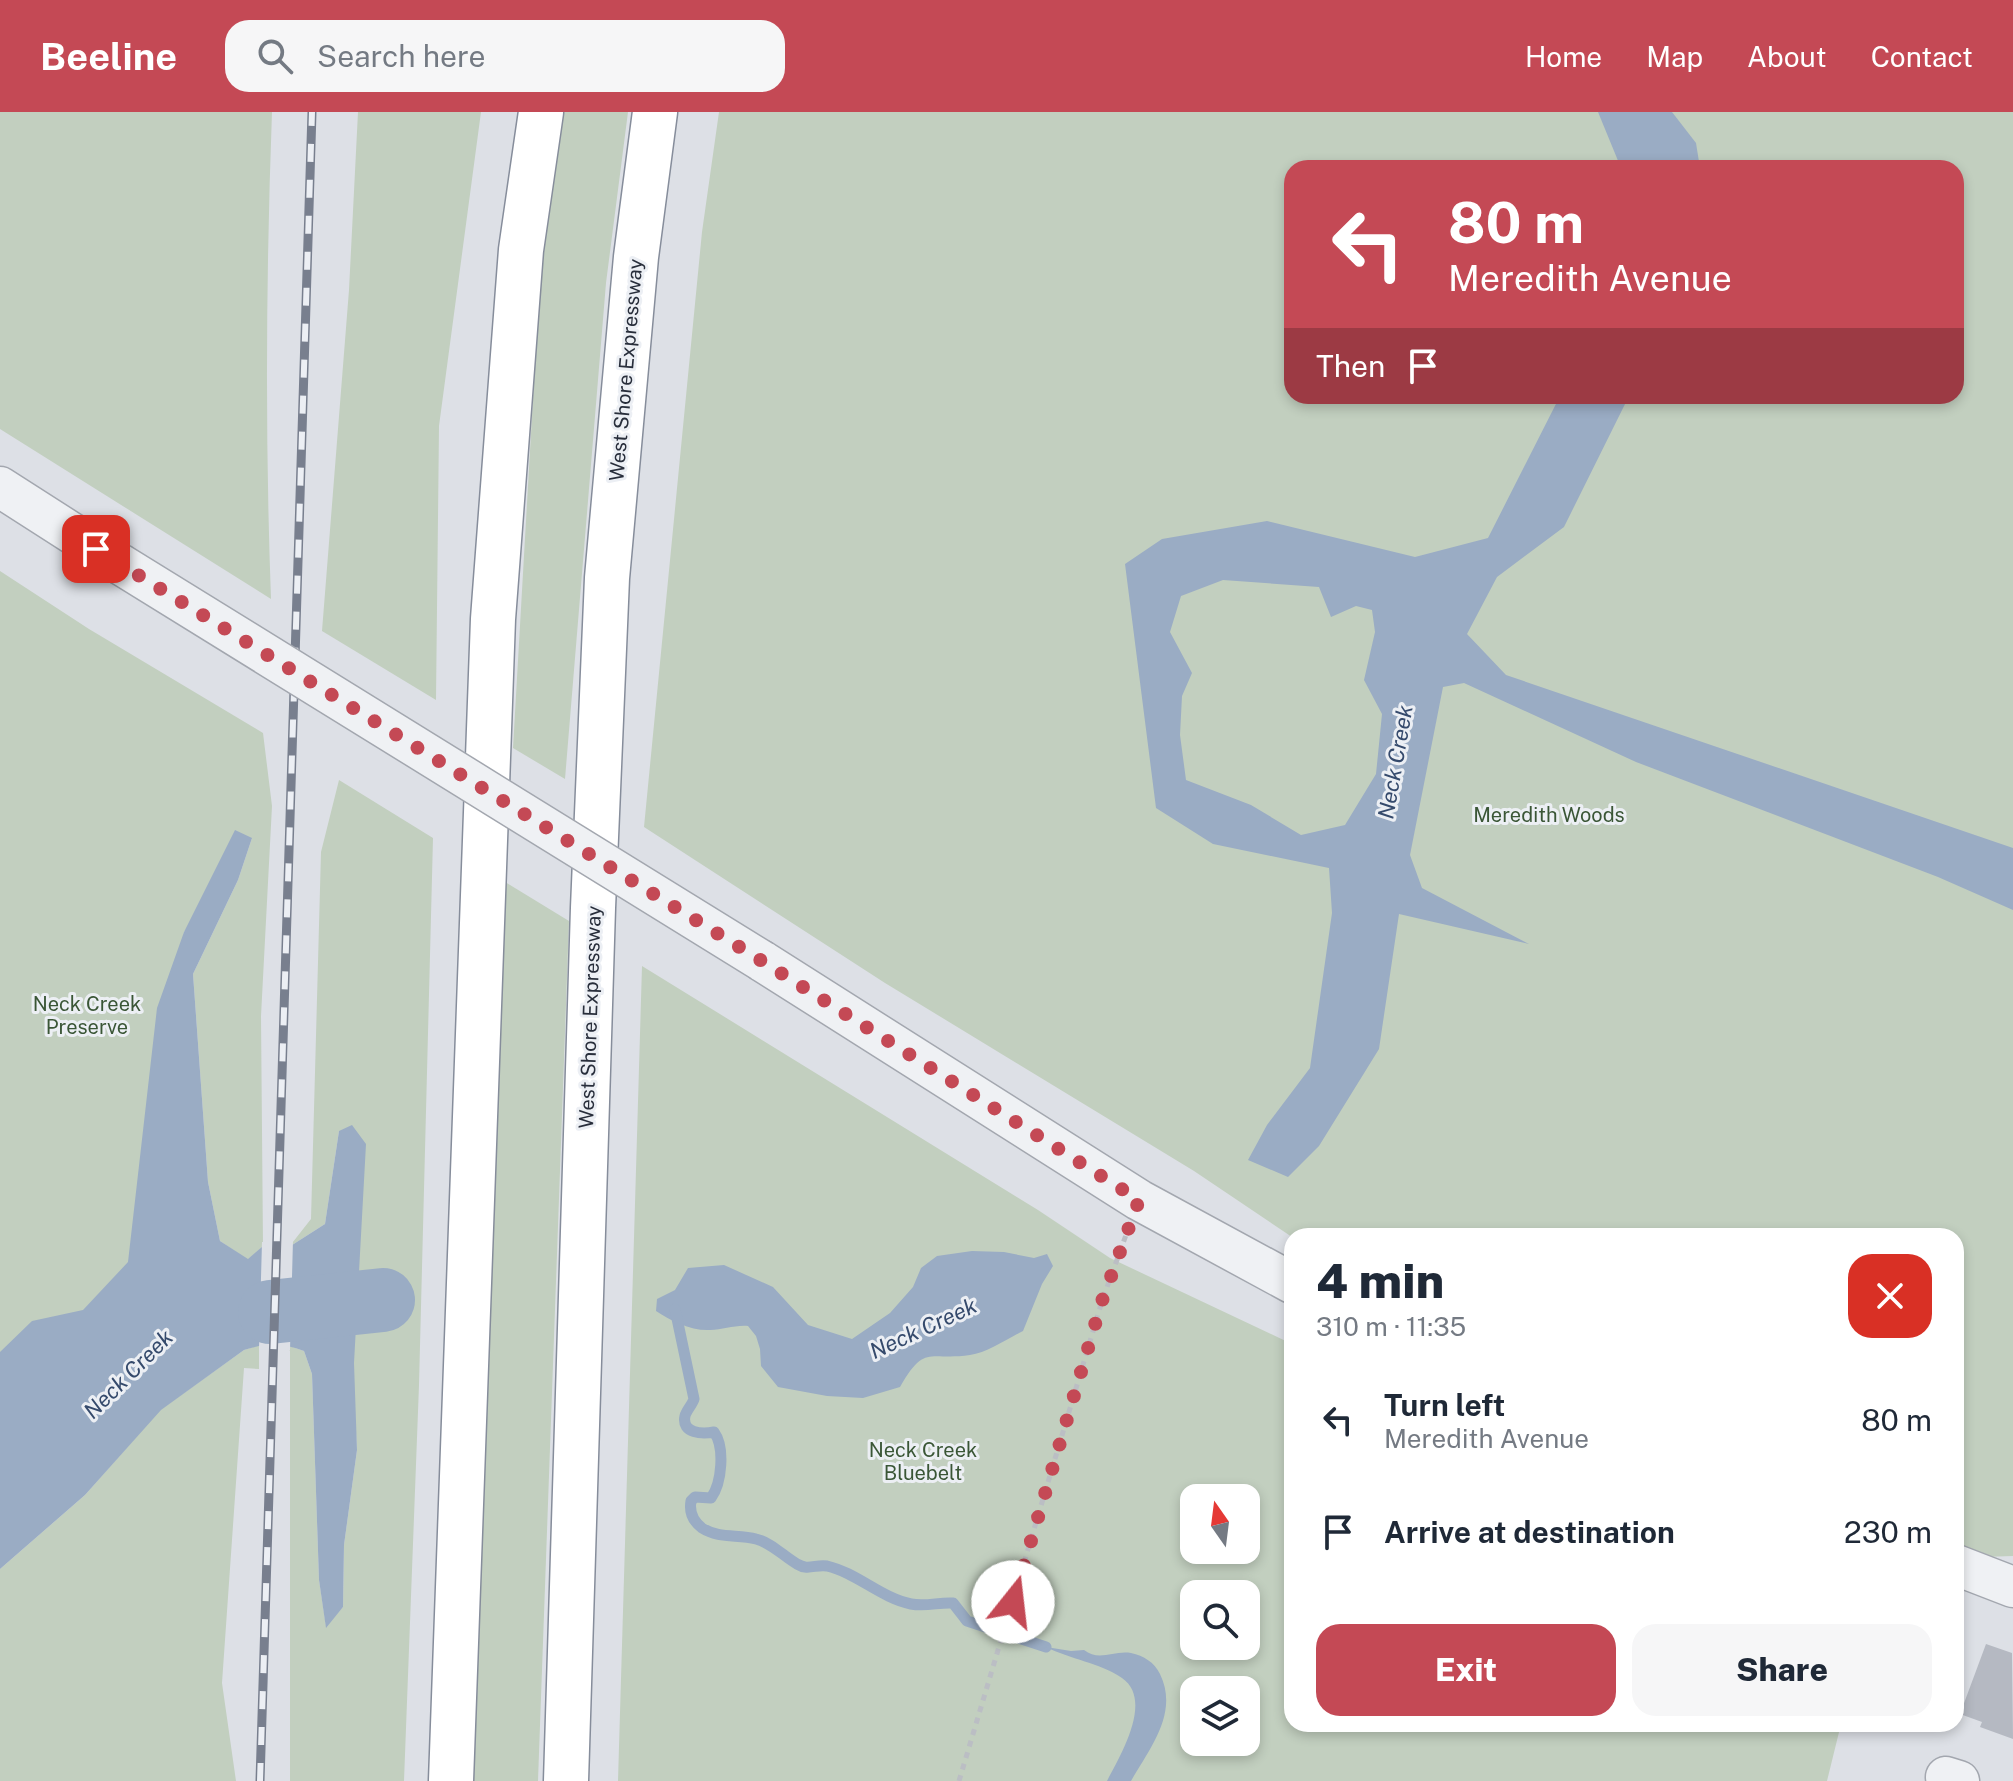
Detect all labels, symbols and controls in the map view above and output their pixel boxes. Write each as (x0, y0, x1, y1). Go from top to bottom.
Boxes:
search box (225, 20, 785, 92)
text: Beeline (40, 34, 177, 79)
icon: search (253, 34, 297, 78)
text: Search here (317, 38, 486, 74)
text: Home (1525, 40, 1602, 73)
text: Map (1646, 40, 1703, 73)
text: About (1747, 40, 1827, 73)
text: Contact (1871, 40, 1973, 73)
text: 80 m (1448, 190, 1584, 256)
icon: left (1316, 192, 1420, 296)
street label: West Shore Expressway (604, 257, 648, 482)
text: Meredith Avenue (1448, 257, 1732, 299)
icon: arrive (1401, 344, 1445, 388)
text: Then (1316, 348, 1385, 384)
pin (62, 515, 130, 583)
icon: arrive (74, 527, 118, 571)
water label: Neck Creek (1372, 703, 1418, 821)
park label: Meredith Woods (1473, 803, 1625, 827)
street label: West Shore Expressway (574, 905, 606, 1129)
park label: Neck Creek Preserve (33, 992, 141, 1039)
text: 4 min (1316, 1252, 1444, 1309)
button: close (1848, 1254, 1932, 1338)
water label: Neck Creek (865, 1292, 981, 1364)
text: 310 m · 11:35 (1316, 1311, 1466, 1342)
water label: Neck Creek (78, 1324, 178, 1424)
text: Turn left (1384, 1387, 1505, 1423)
icon: left (1316, 1398, 1360, 1442)
text: 80 m (1861, 1402, 1932, 1438)
text: Meredith Avenue (1384, 1423, 1589, 1454)
park label: Neck Creek Bluebelt (869, 1438, 977, 1485)
north arrow (1180, 1484, 1260, 1564)
map controls (1180, 1484, 1260, 1756)
icon: arrive (1316, 1510, 1360, 1554)
text: Arrive at destination (1384, 1514, 1675, 1550)
text: 230 m (1844, 1514, 1932, 1550)
position arrow (971, 1560, 1055, 1644)
button: search (1180, 1580, 1260, 1660)
button: Exit (1316, 1624, 1616, 1716)
button: Share (1632, 1624, 1932, 1716)
button: layers (1180, 1676, 1260, 1756)

